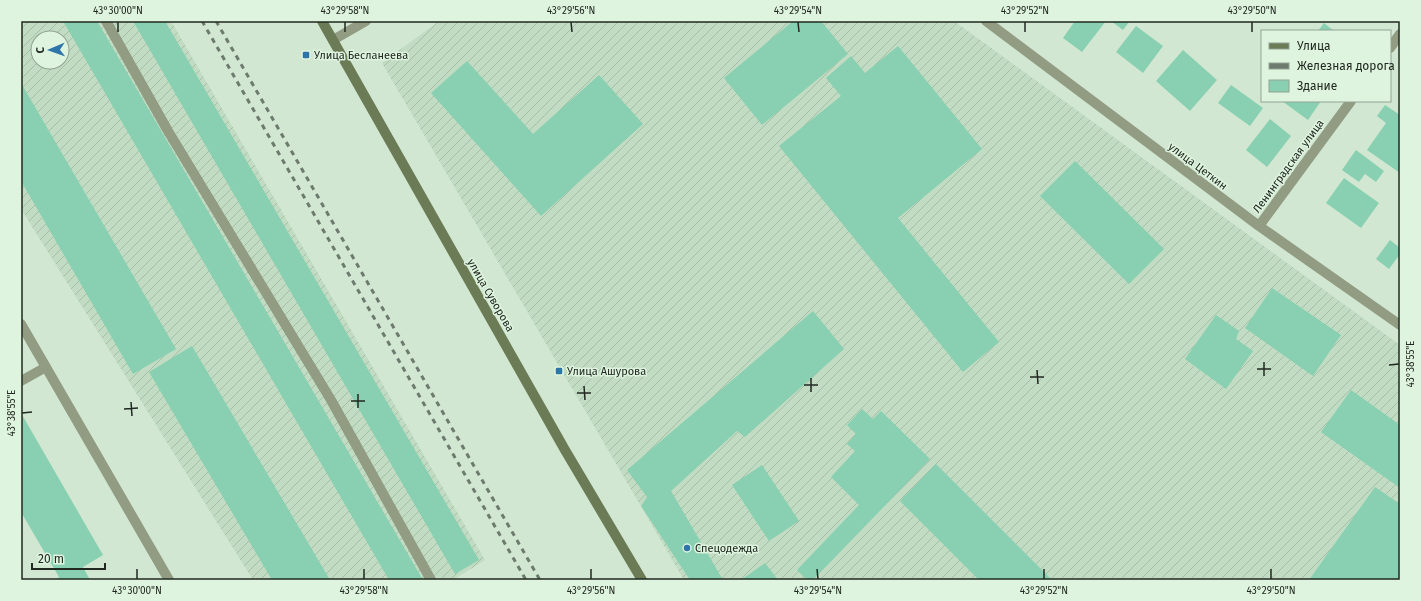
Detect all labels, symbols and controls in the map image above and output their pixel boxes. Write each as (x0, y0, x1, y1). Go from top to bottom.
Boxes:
text: 43°30'00"N (93, 5, 143, 17)
text: 43°29'58"N (321, 5, 369, 17)
text: 43°29'56"N (547, 5, 595, 17)
text: 43°29'54"N (774, 5, 822, 17)
text: 43°29'52"N (1001, 5, 1049, 17)
text: 43°29'50"N (1228, 5, 1276, 17)
north arrow (30, 30, 70, 70)
legend (1261, 30, 1391, 102)
text: Улица (1297, 39, 1331, 53)
text: С (34, 46, 47, 54)
place label: Улица Бесланеева (314, 49, 408, 62)
marker: Улица Бесланеева (301, 50, 311, 60)
text: Железная дорога (1297, 59, 1395, 73)
text: Здание (1297, 79, 1337, 93)
street label: Ленинградская улица (1250, 117, 1327, 216)
street label: улица Цеткин (1166, 140, 1230, 193)
street label: улица Суворова (464, 256, 517, 334)
text: 43°38'55"E (1405, 341, 1417, 387)
place label: Улица Ашурова (567, 365, 646, 378)
marker: Улица Ашурова (554, 366, 564, 376)
text: 43°38'55"E (6, 390, 18, 436)
place label: Спецодежда (695, 542, 758, 555)
marker: Спецодежда (682, 543, 692, 553)
scale bar (32, 545, 105, 571)
text: 20 m (38, 552, 64, 566)
text: 43°30'00"N (112, 585, 162, 597)
text: 43°29'58"N (340, 585, 388, 597)
text: 43°29'56"N (567, 585, 615, 597)
text: 43°29'54"N (794, 585, 842, 597)
text: 43°29'52"N (1020, 585, 1068, 597)
text: 43°29'50"N (1247, 585, 1295, 597)

